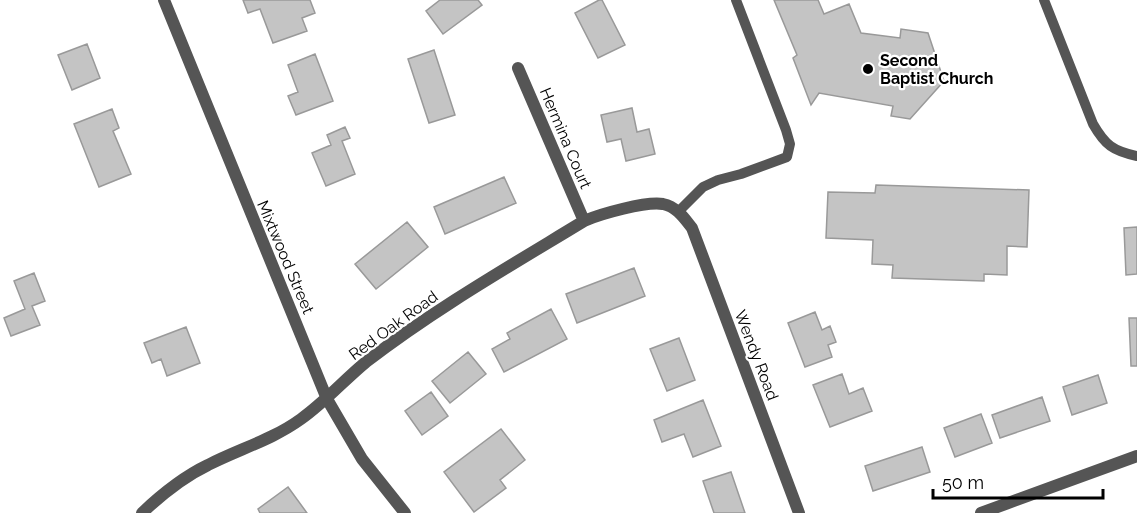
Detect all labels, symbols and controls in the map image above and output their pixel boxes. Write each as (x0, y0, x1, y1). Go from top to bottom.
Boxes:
place label: Second Baptist Church (880, 51, 993, 88)
marker: Second Baptist Church (861, 62, 875, 76)
street label: Hermina Court (536, 85, 596, 192)
street label: Mixtwood Street (253, 198, 318, 317)
street label: Red Oak Road (345, 287, 441, 364)
street label: Wendy Road (731, 307, 782, 403)
scale bar (933, 462, 1102, 500)
text: 50 m (942, 472, 984, 493)

